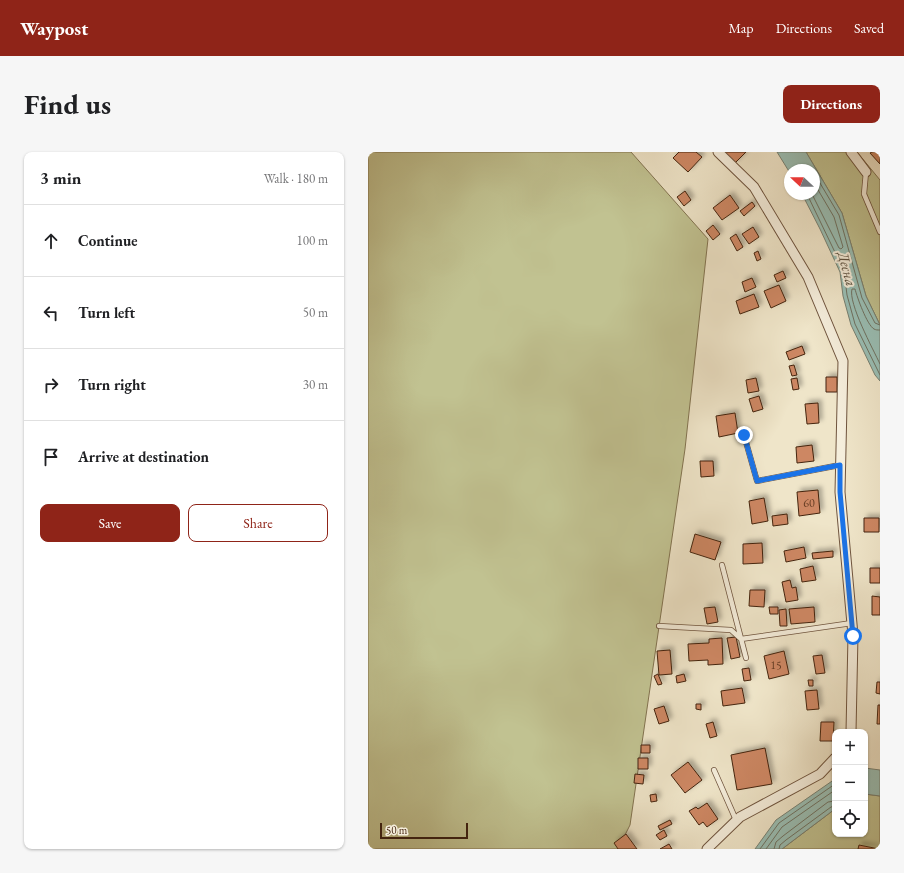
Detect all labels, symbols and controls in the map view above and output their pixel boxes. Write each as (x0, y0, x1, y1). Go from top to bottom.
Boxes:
text: Waypost (20, 16, 88, 41)
text: Map (728, 19, 754, 37)
text: Directions (776, 19, 832, 37)
text: Saved (854, 19, 884, 37)
button: Directions (783, 85, 880, 123)
text: Find us (24, 86, 111, 122)
north arrow (784, 164, 820, 200)
text: 3 min (40, 167, 81, 189)
text: Walk · 180 m (264, 170, 328, 187)
icon: ahead (40, 230, 62, 252)
text: Continue (78, 231, 138, 250)
text: 100 m (297, 232, 328, 249)
water label: Десна (834, 249, 861, 288)
icon: left (40, 302, 62, 324)
text: Turn left (78, 303, 135, 322)
text: 50 m (303, 304, 328, 321)
icon: right (40, 374, 62, 396)
text: Turn right (78, 375, 146, 394)
text: 30 m (303, 376, 328, 393)
route end (735, 426, 753, 444)
icon: arrive (40, 446, 62, 468)
text: Arrive at destination (78, 447, 209, 466)
house number: 60 (803, 495, 815, 511)
button: Save (40, 504, 180, 542)
button: Share (188, 504, 328, 542)
route start (844, 627, 862, 645)
house number: 15 (770, 657, 782, 673)
map controls (832, 729, 868, 837)
button: + (832, 729, 868, 765)
button: − (832, 765, 868, 801)
button: locate (832, 801, 868, 837)
scale bar (380, 821, 468, 840)
text: 50 m (386, 823, 407, 837)

